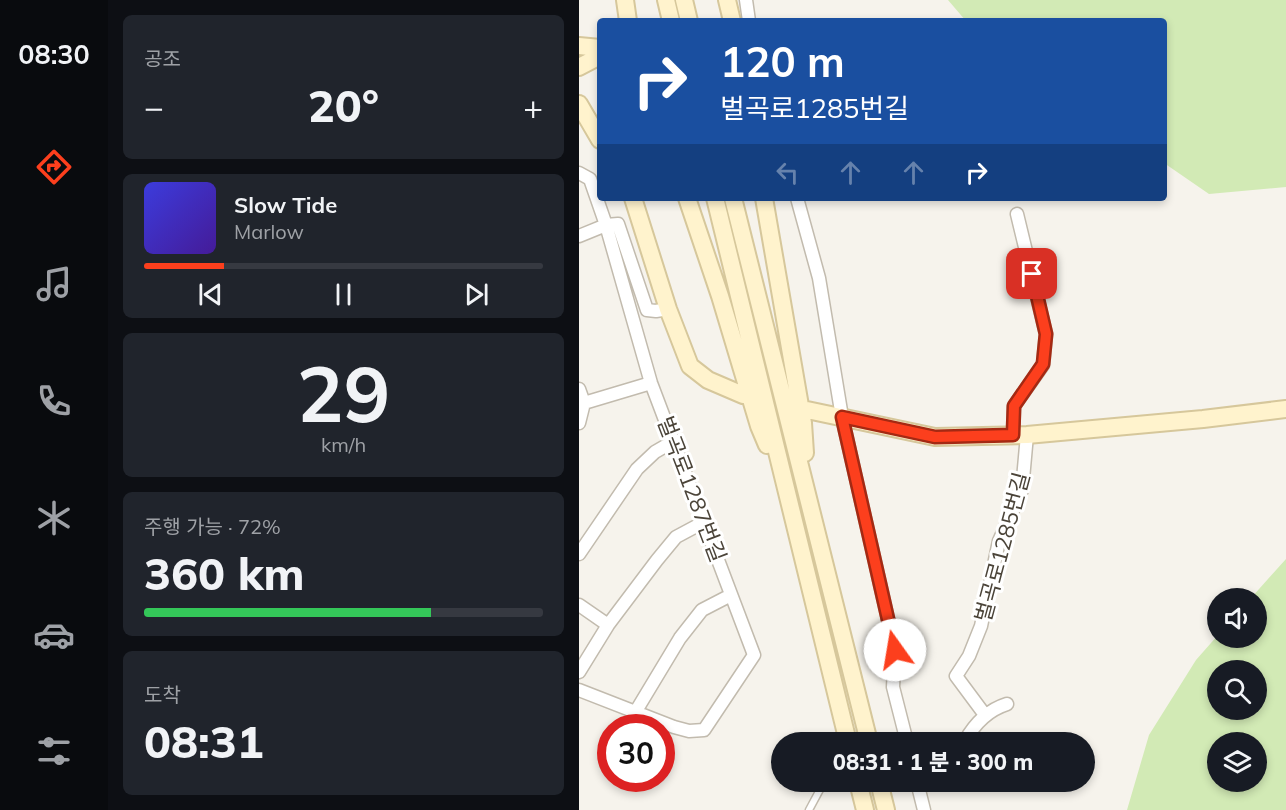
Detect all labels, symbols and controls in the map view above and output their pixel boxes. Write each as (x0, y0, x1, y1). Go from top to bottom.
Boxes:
text: 120 m (720, 35, 845, 88)
text: 08:30 (18, 37, 90, 71)
icon: right (621, 42, 699, 120)
text: 공조 (144, 46, 181, 71)
text: 20° (308, 77, 379, 133)
text: − (144, 86, 164, 127)
text: + (523, 86, 543, 127)
text: 벌곡로1285번길 (720, 91, 909, 125)
icon: directions (33, 146, 75, 188)
icon: left (771, 156, 804, 189)
icon: ahead (834, 156, 867, 189)
icon: ahead (897, 156, 930, 189)
icon: right (960, 156, 993, 189)
text: Slow Tide (234, 191, 337, 219)
text: Marlow (234, 219, 304, 244)
pin (1006, 248, 1057, 299)
icon: arrive (1015, 257, 1048, 290)
icon: music (33, 263, 75, 305)
icon: previous (194, 278, 227, 311)
icon: pause (327, 278, 360, 311)
icon: next (460, 278, 493, 311)
text: 29 (297, 344, 390, 442)
icon: phone (33, 380, 75, 422)
street label: 벌곡로1287번길 (651, 412, 733, 566)
text: km/h (321, 432, 366, 457)
street label: 벌곡로1285번길 (969, 469, 1035, 625)
icon: climate (33, 497, 75, 539)
text: 주행 가능 · 72% (144, 514, 281, 539)
text: 360 km (144, 545, 305, 601)
map controls (1207, 588, 1267, 792)
button: sound (1207, 588, 1267, 648)
icon: car (33, 614, 75, 656)
position arrow (863, 618, 927, 682)
button: search (1207, 660, 1267, 720)
text: 도착 (144, 682, 181, 707)
text: 08:31 (144, 713, 264, 769)
speed limit sign: 30 (597, 714, 675, 792)
icon: filters (33, 730, 75, 772)
button: layers (1207, 732, 1267, 792)
text: 08:31 · 1 분 · 300 m (833, 748, 1033, 776)

